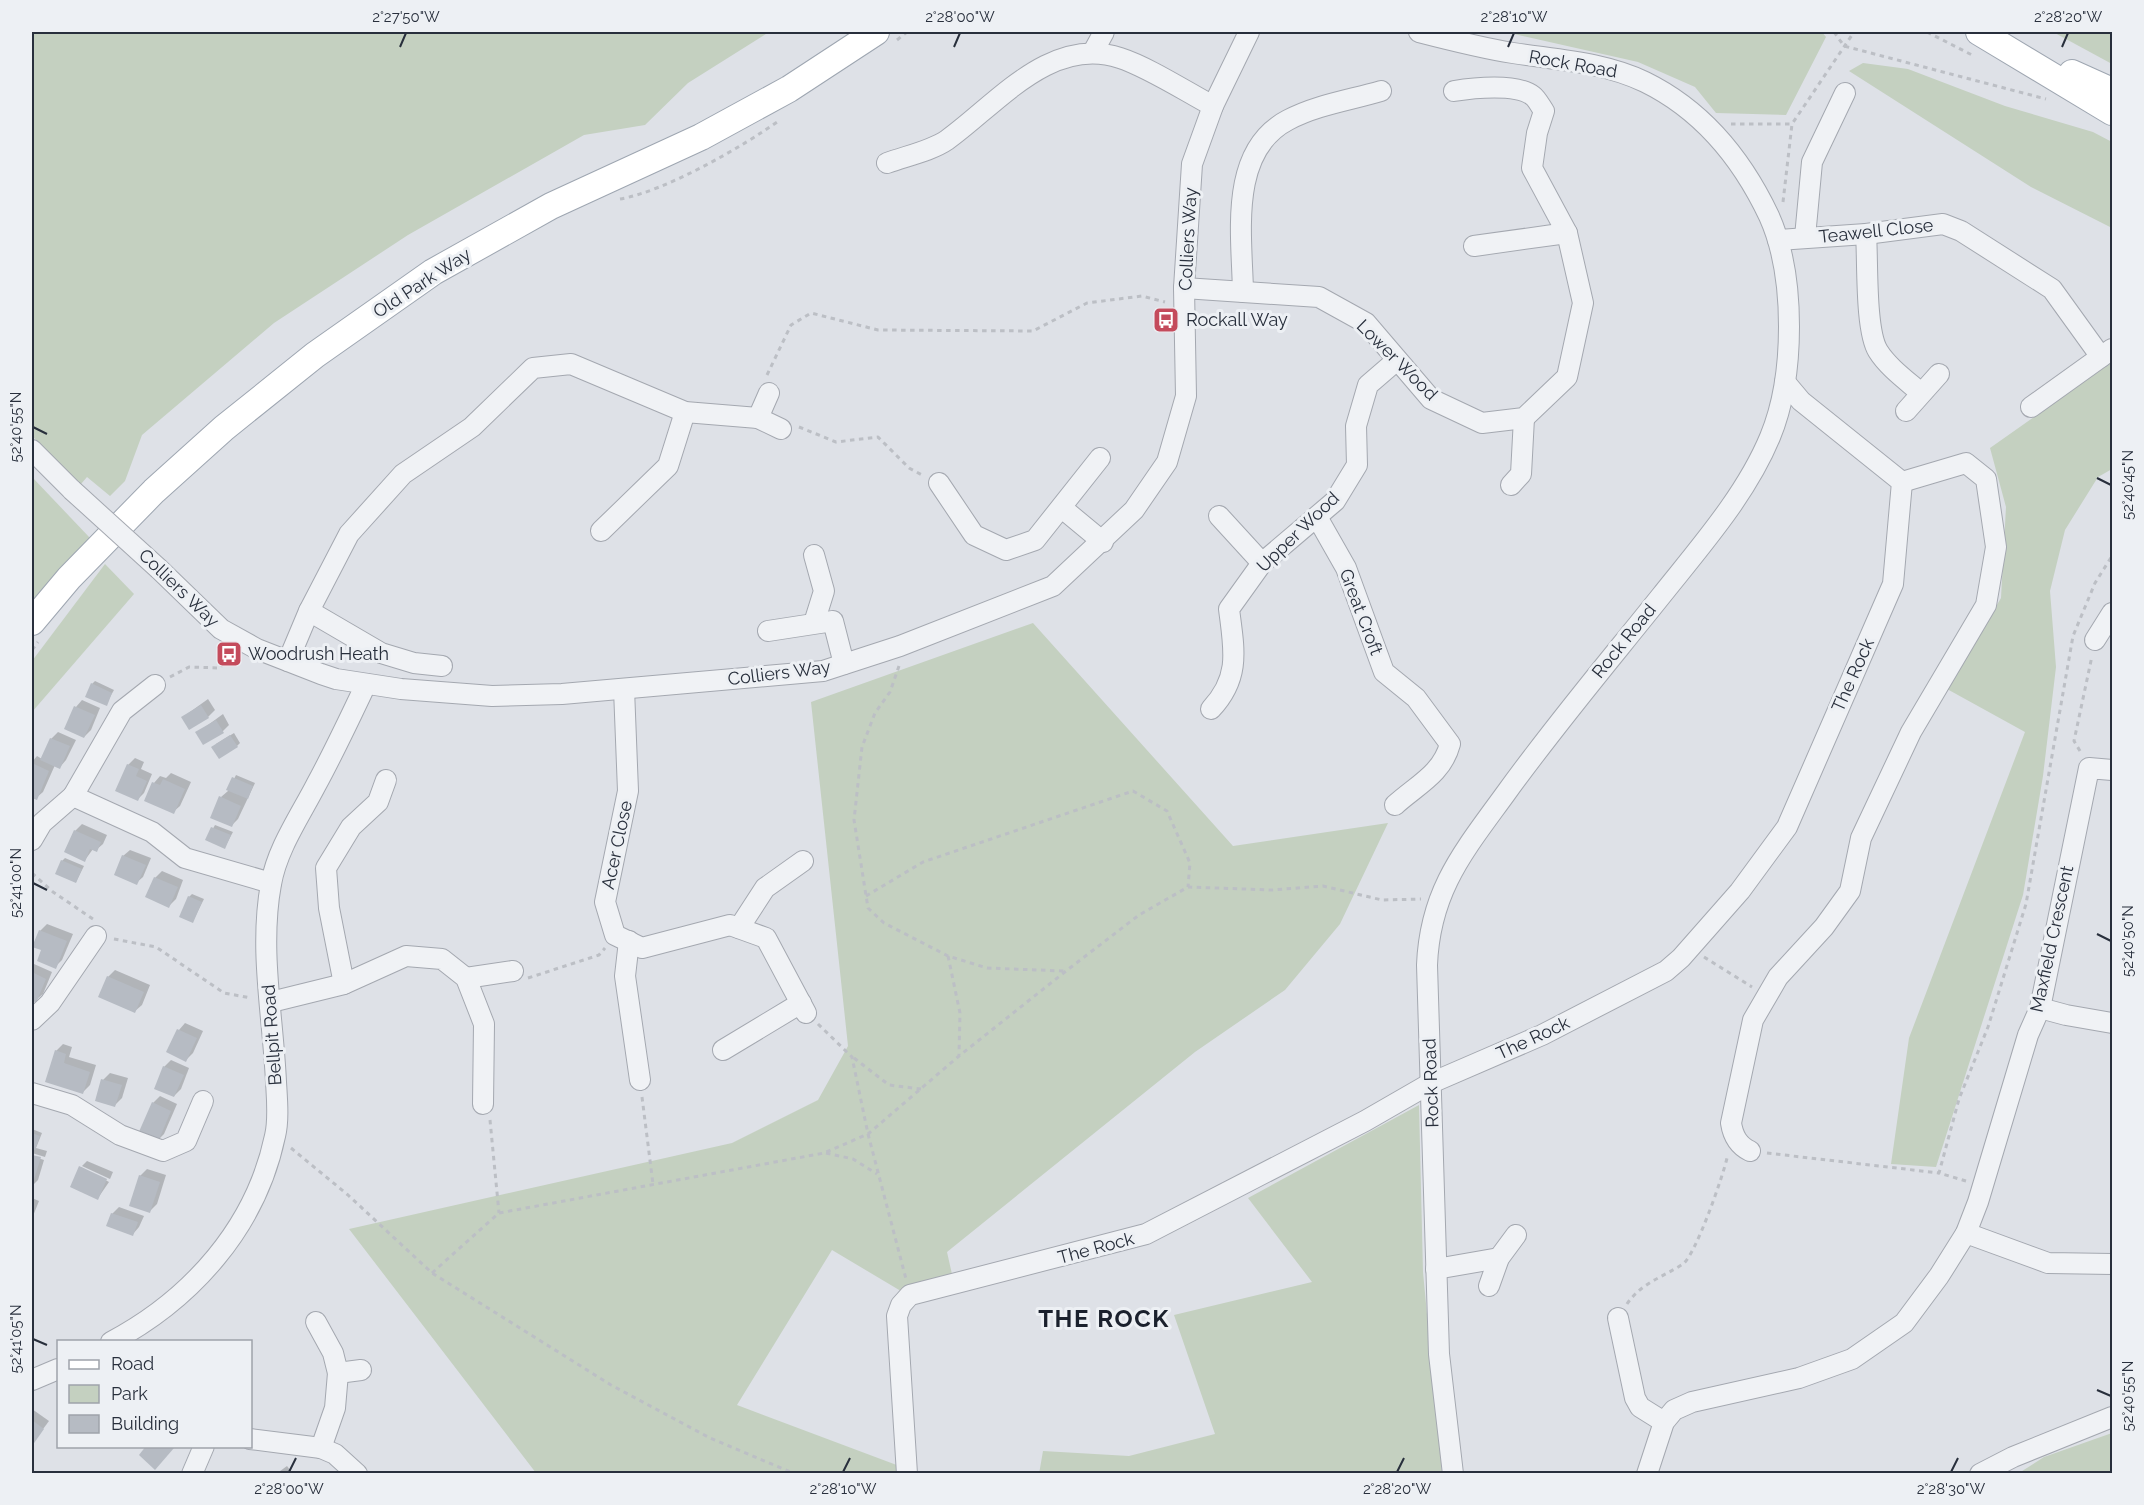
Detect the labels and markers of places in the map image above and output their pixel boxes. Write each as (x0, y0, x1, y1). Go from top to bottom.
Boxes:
bus stop icon: Rockall Way (1151, 305, 1181, 335)
place label: Rockall Way (1186, 309, 1288, 330)
bus stop icon: Woodrush Heath (214, 639, 244, 669)
place label: Woodrush Heath (248, 643, 389, 664)

